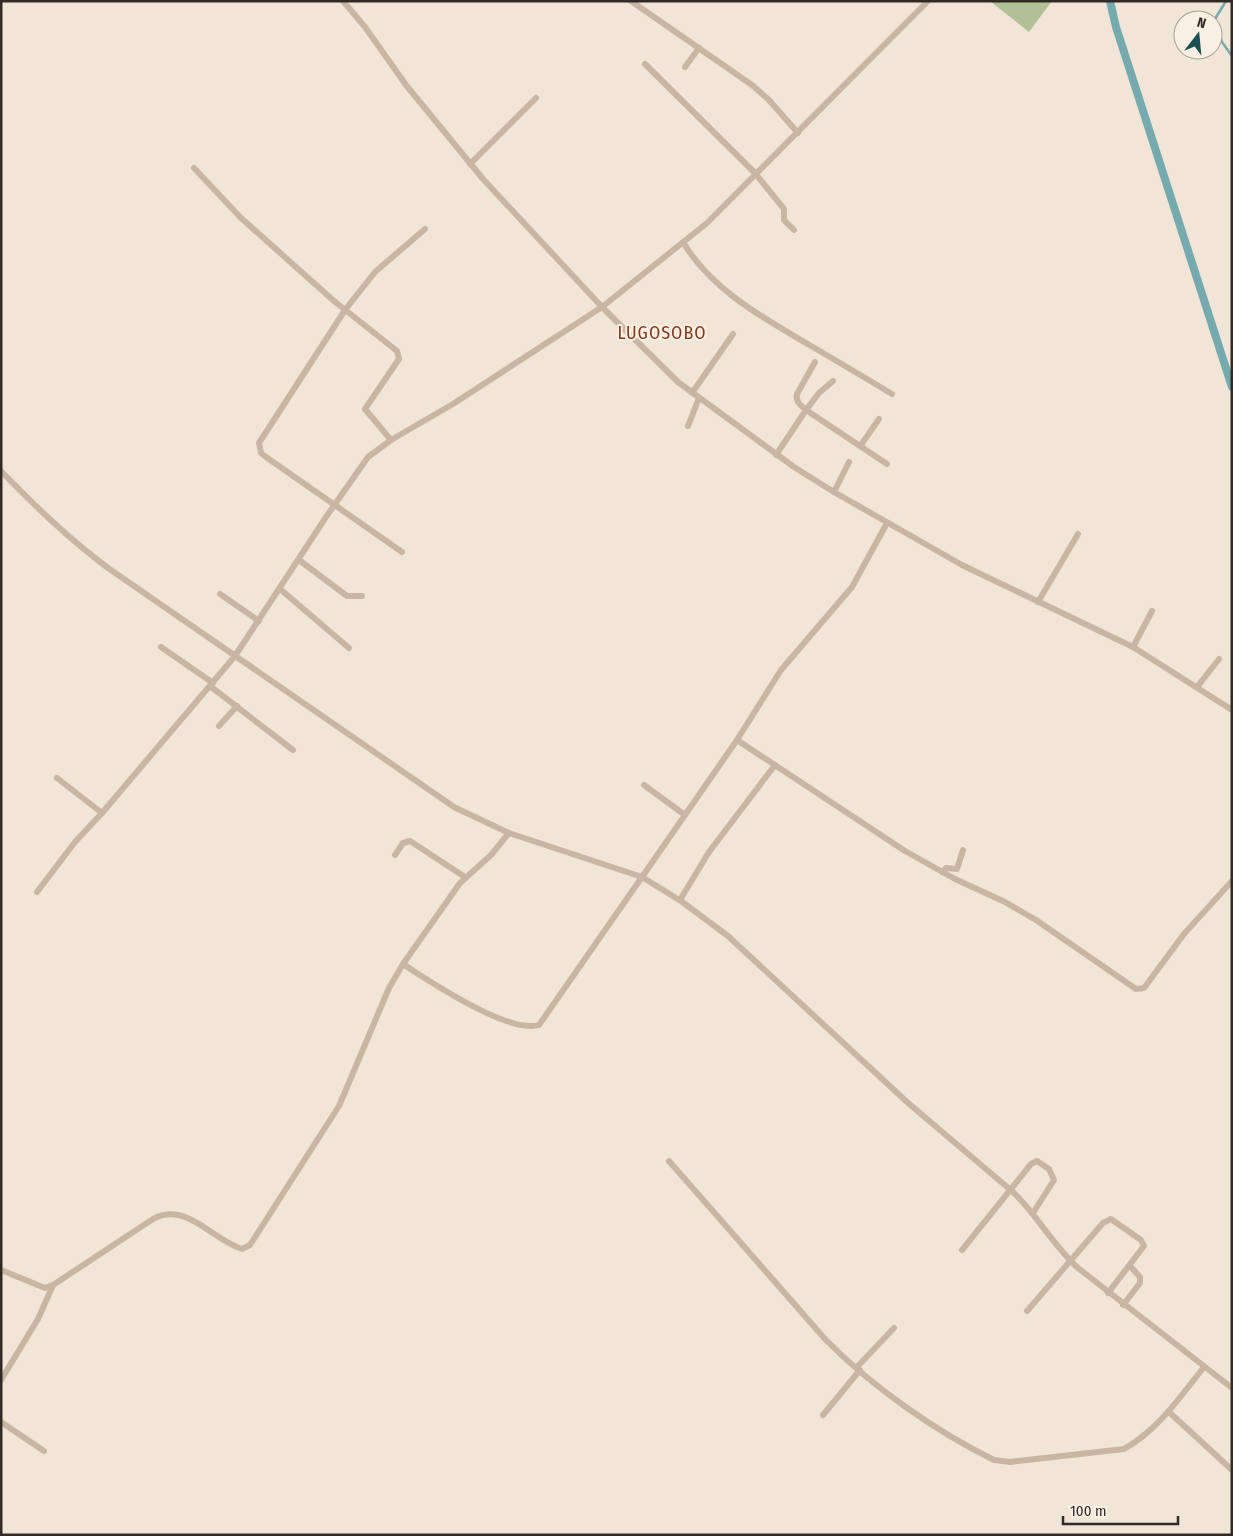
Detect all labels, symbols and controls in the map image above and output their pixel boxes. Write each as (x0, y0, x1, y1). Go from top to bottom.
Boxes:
north arrow (1173, 10, 1223, 60)
text: N (1195, 14, 1208, 32)
district label: LUGOSOBO (617, 322, 707, 344)
scale bar (1063, 1494, 1178, 1526)
text: 100 m (1070, 1502, 1107, 1520)

